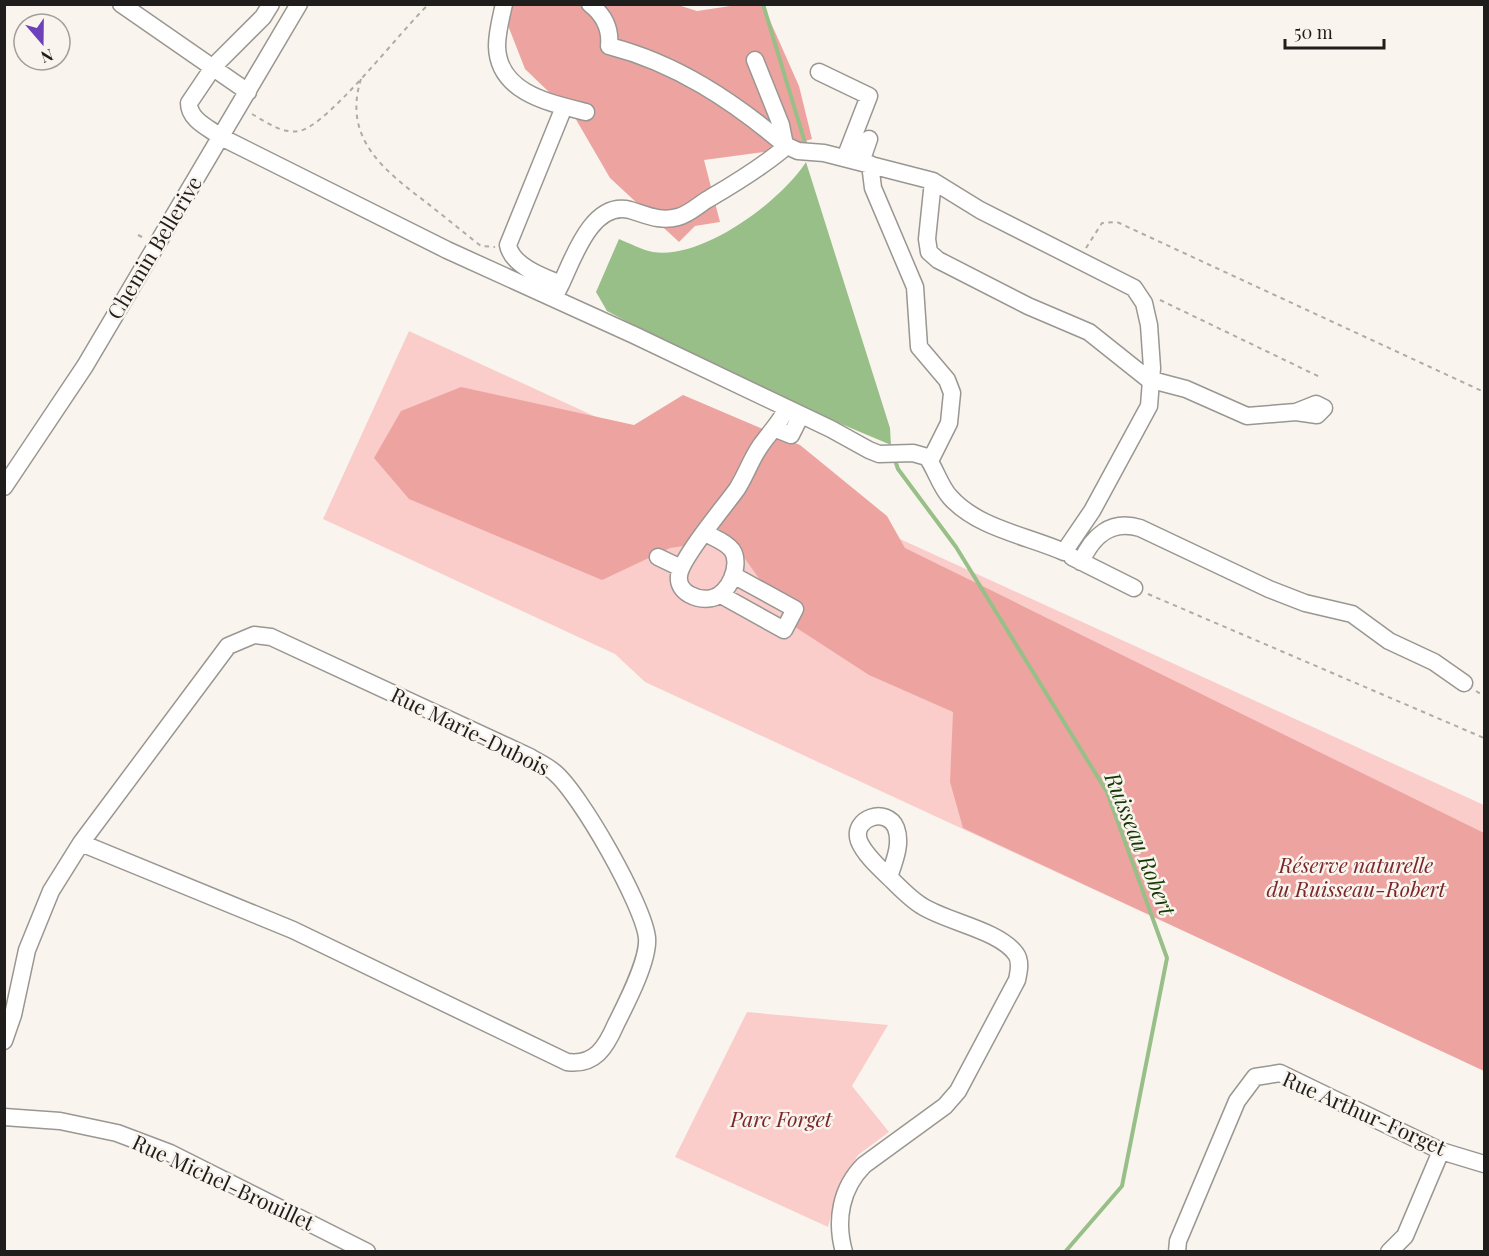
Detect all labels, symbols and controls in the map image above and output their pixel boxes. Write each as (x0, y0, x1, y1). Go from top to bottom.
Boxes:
north arrow (12, 12, 72, 72)
scale bar (1285, 12, 1384, 50)
text: 50 m (1294, 20, 1333, 44)
text: N (38, 45, 56, 69)
street label: Chemin Bellerive (99, 170, 207, 324)
street label: Rue Marie-Dubois (387, 680, 555, 781)
water label: Ruisseau Robert (1098, 767, 1184, 921)
park label: Réserve naturelle du Ruisseau-Robert (1266, 850, 1446, 902)
street label: Rue Arthur-Forget (1279, 1064, 1451, 1161)
park label: Parc Forget (729, 1104, 833, 1132)
street label: Rue Michel-Brouillet (128, 1127, 320, 1236)

